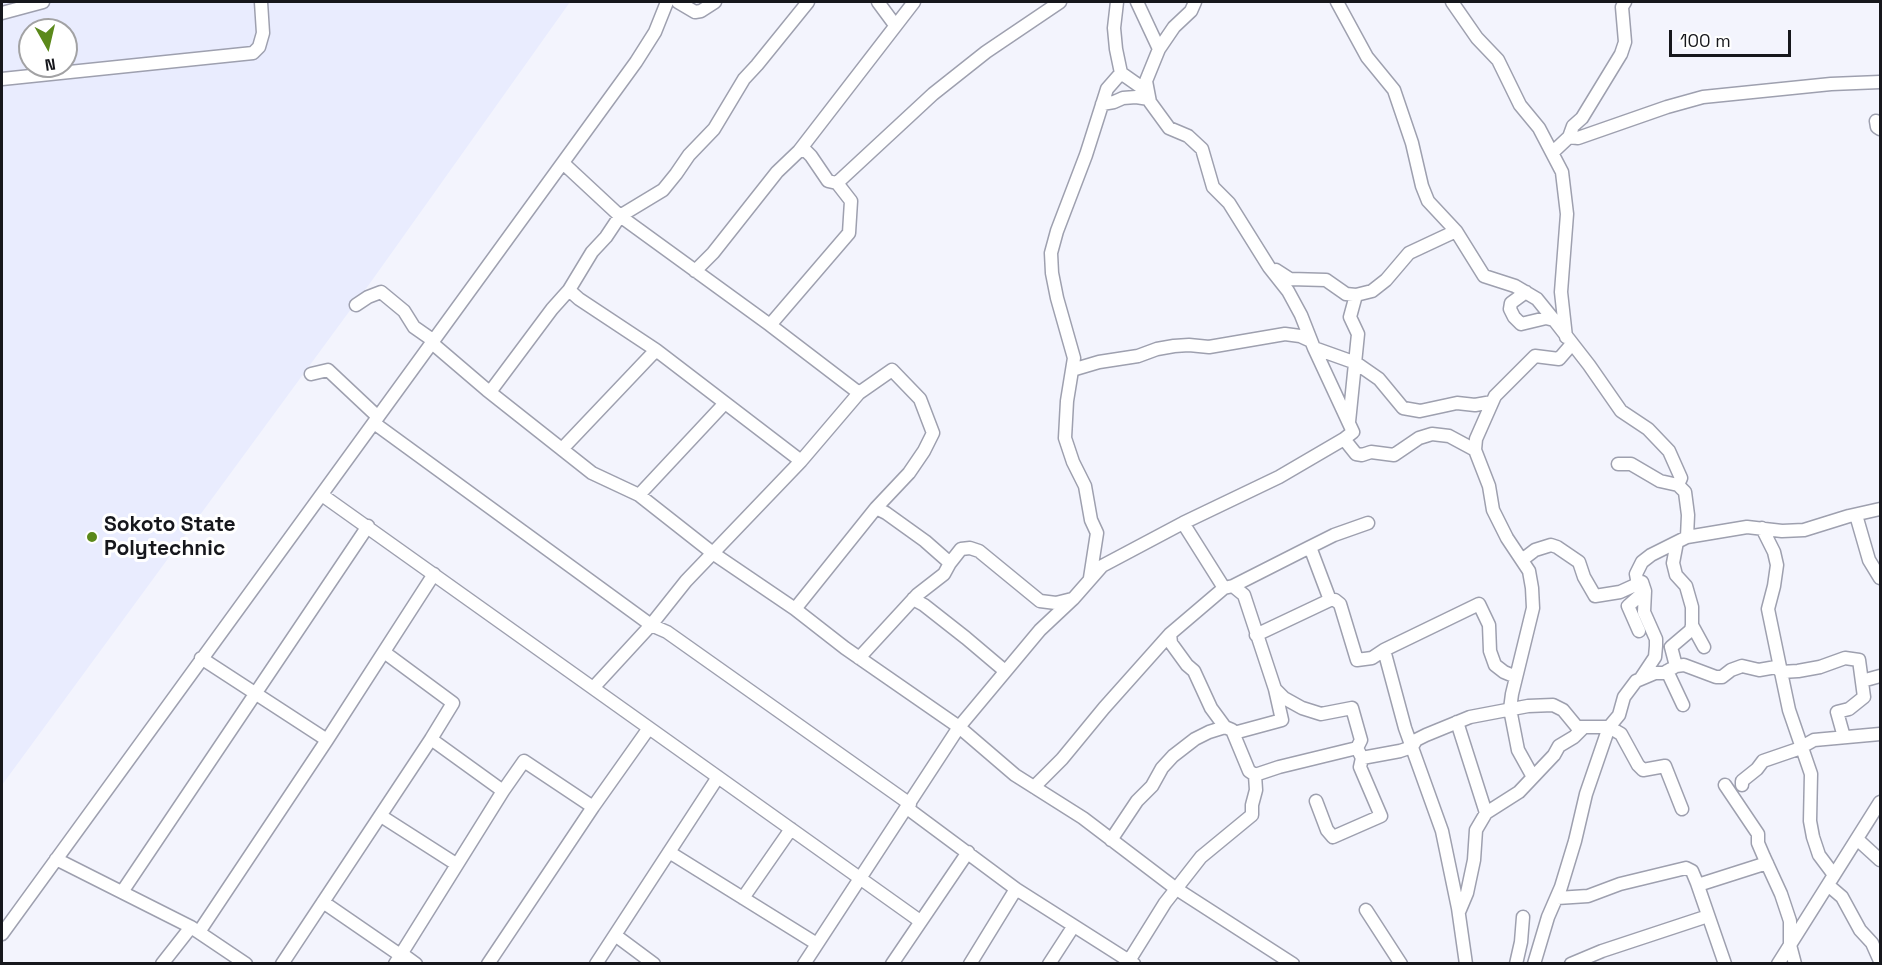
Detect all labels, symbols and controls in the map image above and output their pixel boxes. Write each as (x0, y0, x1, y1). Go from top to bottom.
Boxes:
north arrow (18, 18, 78, 78)
scale bar (1672, 18, 1794, 56)
text: 100 m (1680, 29, 1731, 52)
text: N (44, 53, 57, 75)
place label: Sokoto State Polytechnic (104, 512, 236, 562)
marker: Sokoto State Polytechnic (85, 530, 99, 544)

